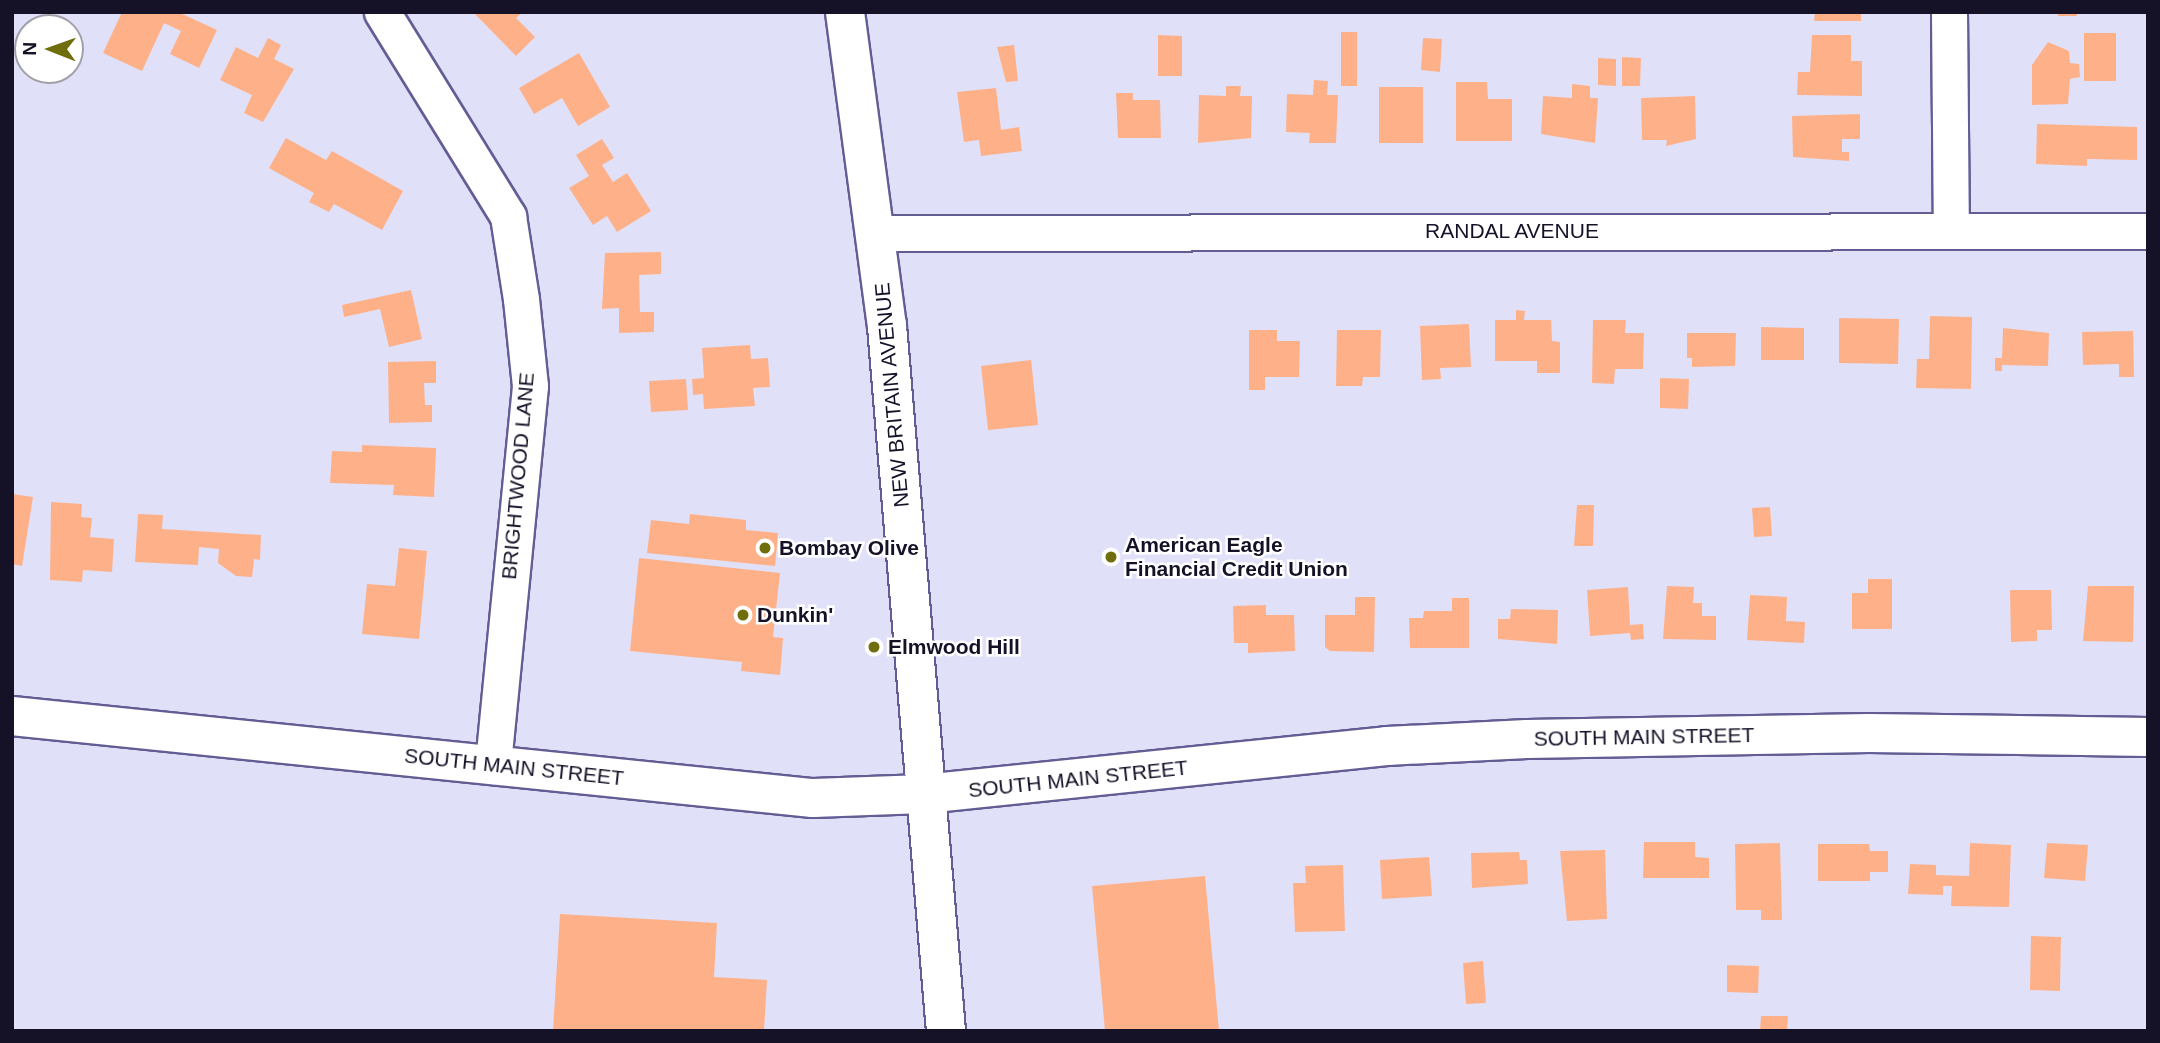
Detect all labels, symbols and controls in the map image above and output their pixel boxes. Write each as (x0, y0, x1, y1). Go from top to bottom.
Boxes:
north arrow (14, 14, 84, 84)
text: N (19, 42, 40, 56)
street label: RANDAL AVENUE (1424, 218, 1600, 244)
street label: NEW BRITAIN AVENUE (870, 281, 914, 509)
street label: BRIGHTWOOD LANE (496, 371, 540, 581)
place label: American Eagle Financial Credit Union (1125, 532, 1348, 582)
place label: Bombay Olive (779, 535, 919, 561)
marker: Bombay Olive (757, 540, 773, 556)
marker: American Eagle Financial Credit Union (1103, 549, 1119, 565)
place label: Dunkin' (757, 602, 833, 628)
marker: Dunkin' (735, 607, 751, 623)
place label: Elmwood Hill (888, 634, 1020, 660)
marker: Elmwood Hill (866, 639, 882, 655)
street label: SOUTH MAIN STREET (1534, 722, 1754, 752)
street label: SOUTH MAIN STREET (403, 743, 625, 791)
street label: SOUTH MAIN STREET (967, 755, 1189, 803)

